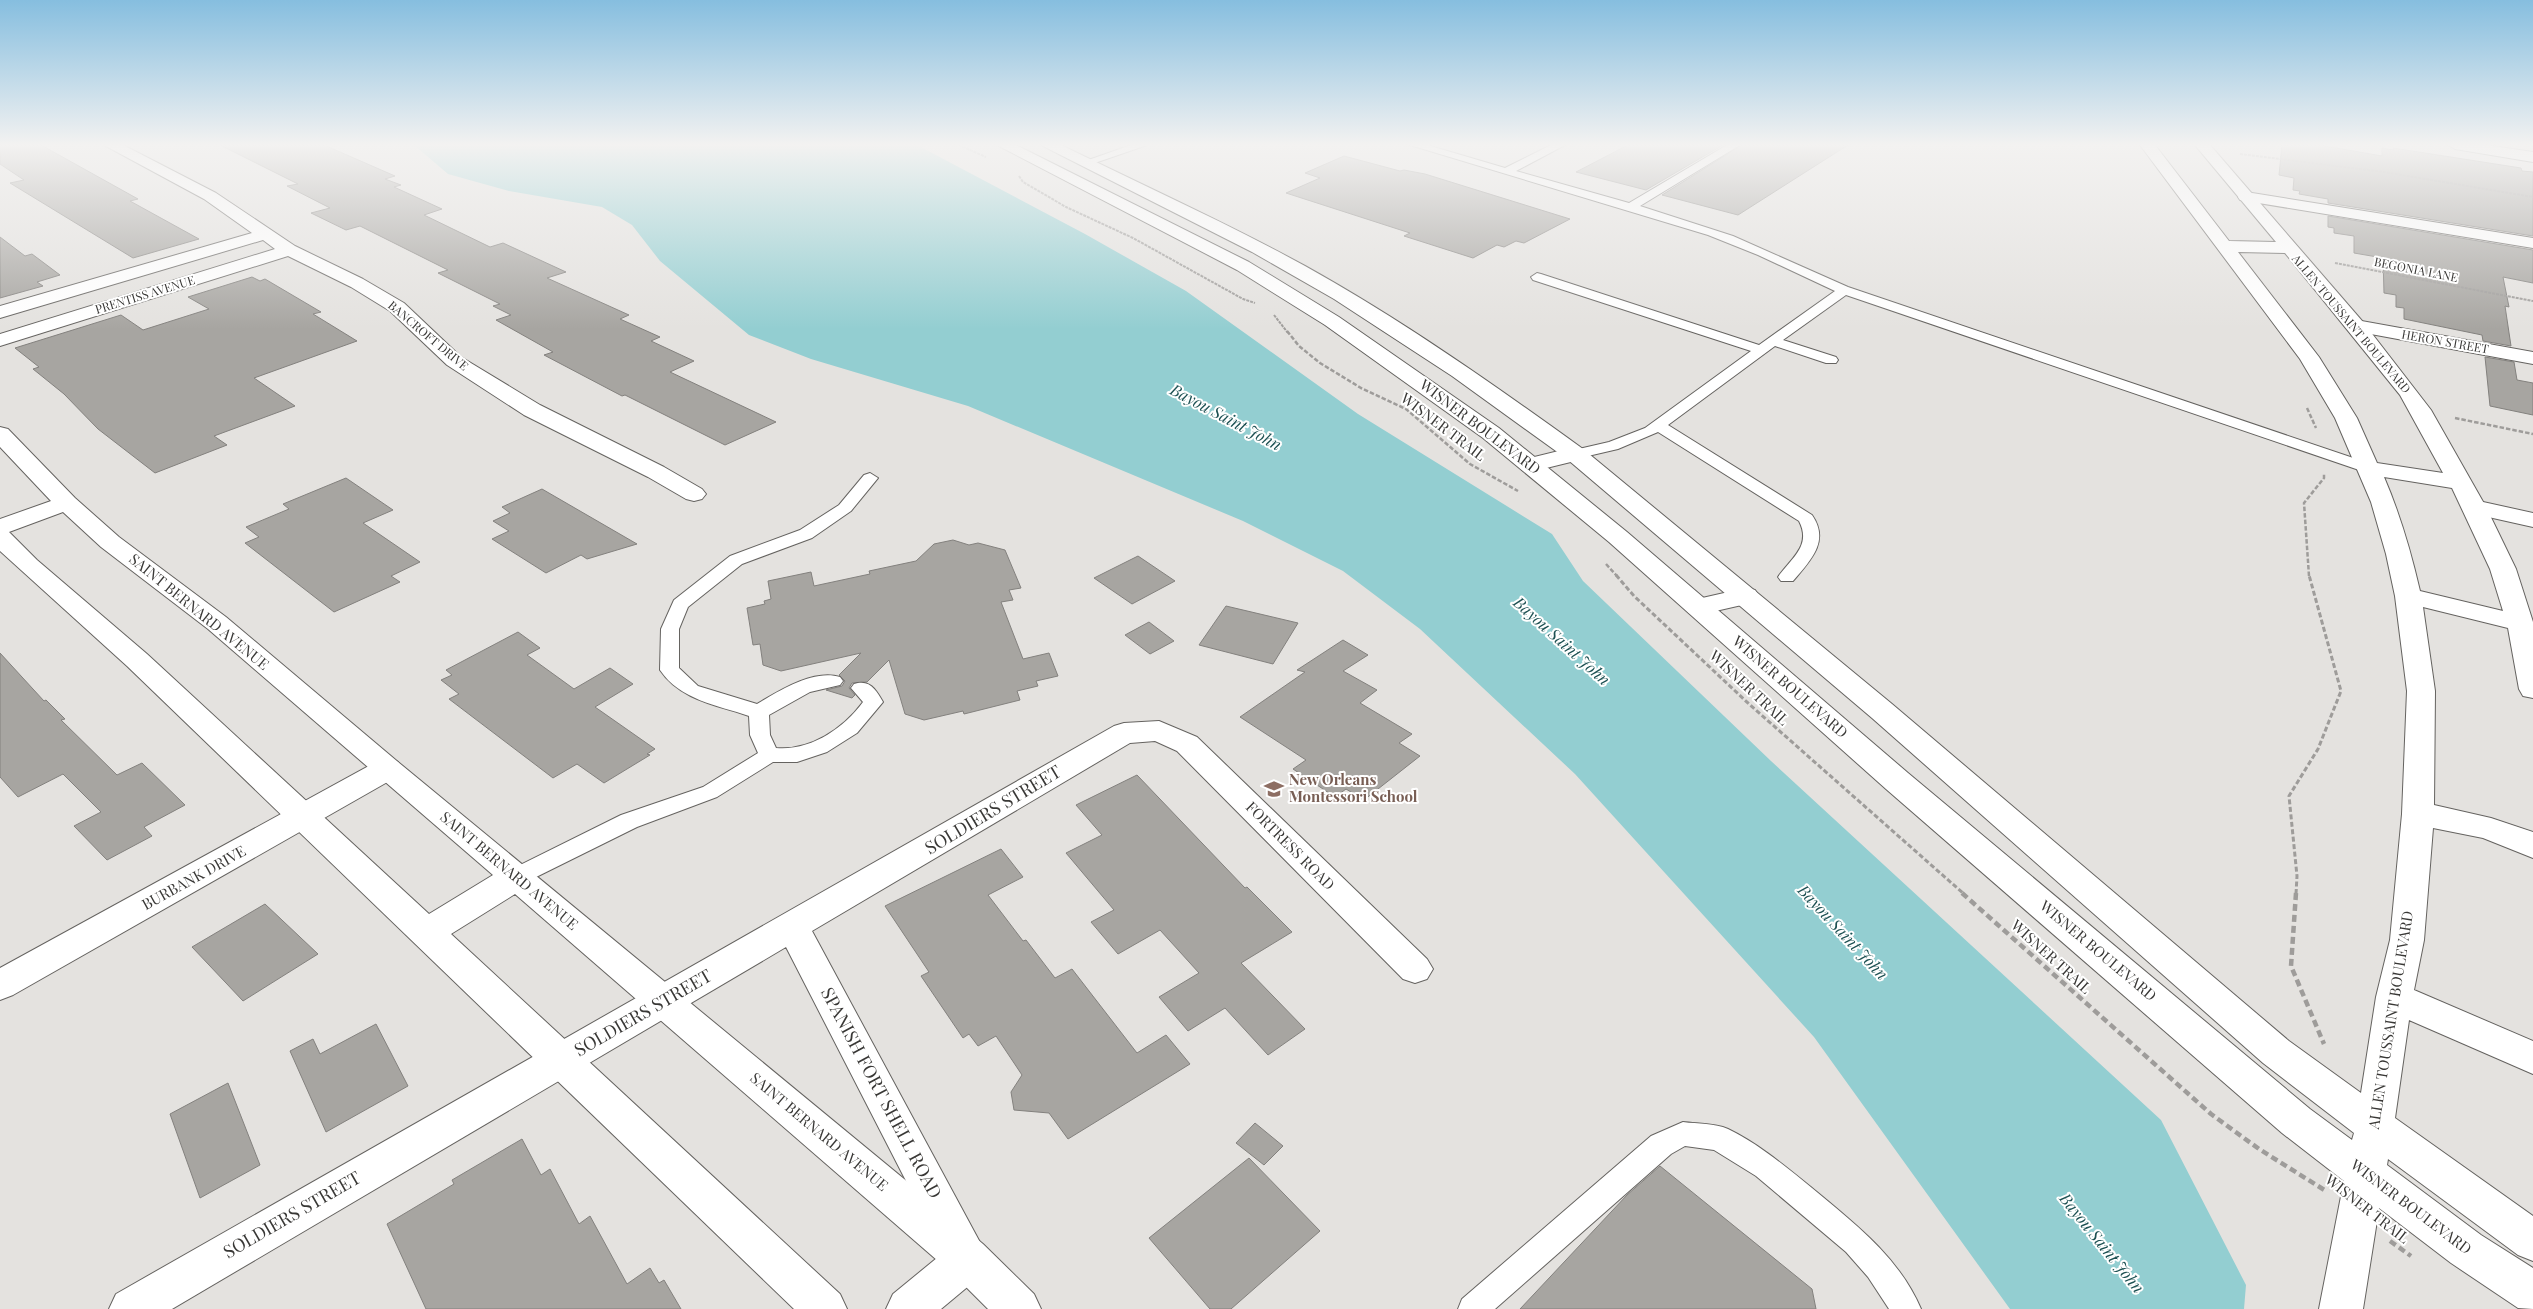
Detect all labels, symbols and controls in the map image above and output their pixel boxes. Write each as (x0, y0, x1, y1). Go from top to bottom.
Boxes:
street label: ALLEN TOUSSAINT BOULEVARD (2288, 250, 2415, 396)
street label: BEGONIA LANE (2373, 253, 2460, 285)
street label: PRENTISS AVENUE (93, 271, 197, 317)
street label: BANCROFT DRIVE (385, 297, 472, 374)
street label: HERON STREET (2400, 325, 2491, 357)
street label: WISNER BOULEVARD (1415, 374, 1545, 478)
water label: Bayou Saint John (1166, 378, 1285, 455)
street label: WISNER TRAIL (1396, 387, 1490, 465)
street label: SAINT BERNARD AVENUE (126, 549, 274, 674)
water label: Bayou Saint John (1509, 591, 1615, 690)
street label: WISNER BOULEVARD (1728, 630, 1853, 742)
street label: WISNER TRAIL (1705, 645, 1794, 729)
street label: SOLDIERS STREET (920, 759, 1065, 859)
place label: New Orleans Montessori School (1289, 769, 1418, 806)
school or university icon: New Orleans Montessori School (1263, 778, 1285, 800)
street label: FORTRESS ROAD (1242, 797, 1339, 894)
street label: SAINT BERNARD AVENUE (436, 807, 583, 934)
street label: BURBANK DRIVE (138, 840, 249, 914)
water label: Bayou Saint John (1793, 879, 1893, 984)
street label: WISNER BOULEVARD (2035, 895, 2161, 1005)
street label: ALLEN TOUSSAINT BOULEVARD (2363, 909, 2417, 1131)
street label: WISNER TRAIL (2007, 914, 2096, 998)
street label: SOLDIERS STREET (569, 963, 716, 1061)
street label: SPANISH FORT SHELL ROAD (816, 983, 948, 1202)
street label: SAINT BERNARD AVENUE (746, 1068, 893, 1195)
street label: WISNER BOULEVARD (2346, 1154, 2476, 1258)
street label: SOLDIERS STREET (218, 1165, 365, 1263)
street label: WISNER TRAIL (2321, 1168, 2414, 1247)
water label: Bayou Saint John (2055, 1188, 2149, 1297)

